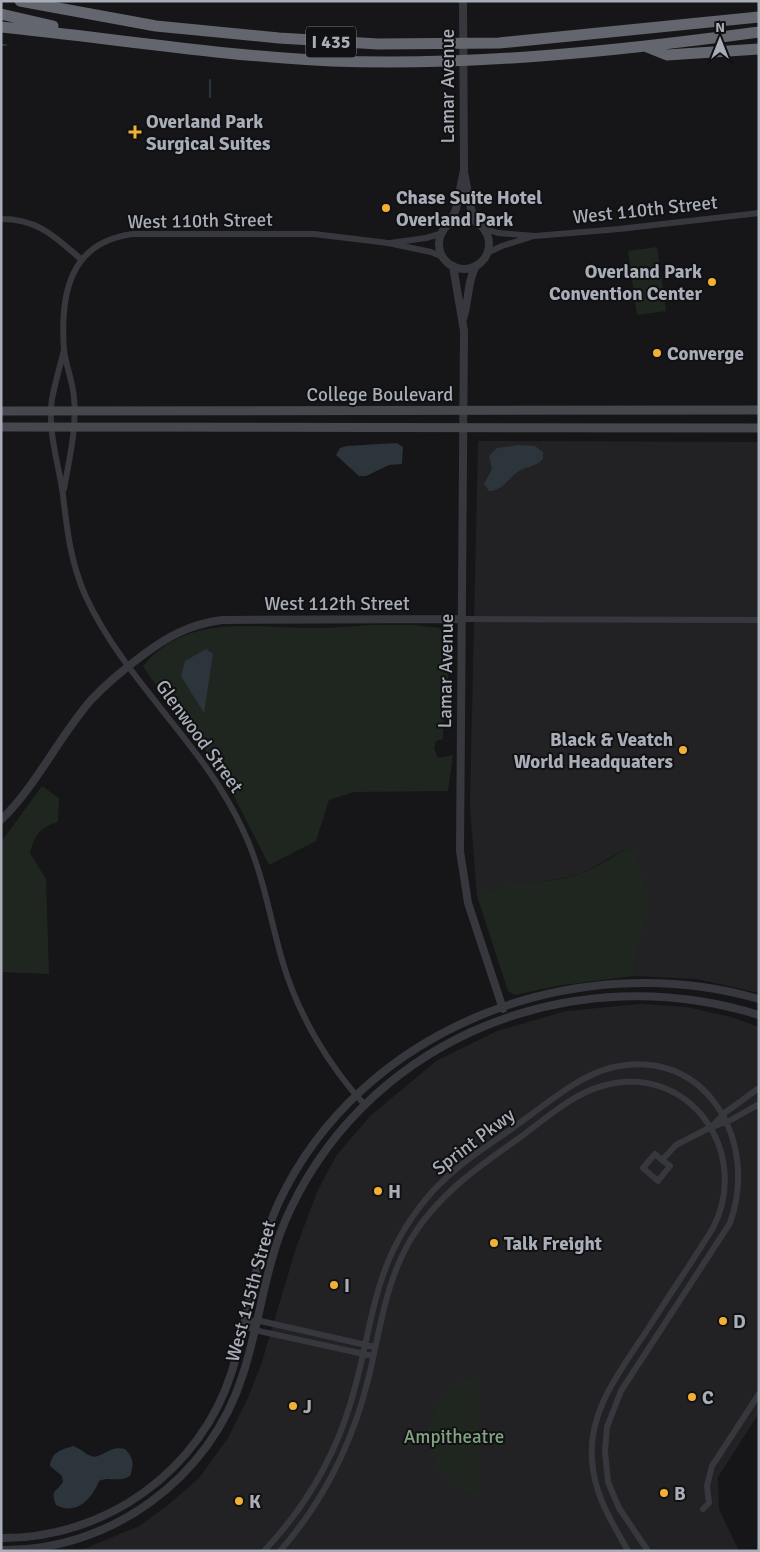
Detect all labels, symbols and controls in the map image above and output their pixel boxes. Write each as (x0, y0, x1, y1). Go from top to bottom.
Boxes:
north arrow (695, 15, 745, 65)
text: N (715, 19, 725, 36)
road number: I 435 (306, 27, 356, 58)
street label: Lamar Avenue (436, 29, 460, 143)
place label: Overland Park Surgical Suites (146, 110, 270, 156)
marker: Overland Park Surgical Suites (128, 125, 142, 139)
place label: Chase Suite Hotel Overland Park (396, 186, 542, 232)
street label: West 110th Street (571, 190, 719, 230)
marker: Chase Suite Hotel Overland Park (380, 202, 392, 214)
street label: West 110th Street (127, 208, 273, 234)
place label: Overland Park Convention Center (549, 260, 702, 306)
marker: Overland Park Convention Center (706, 276, 718, 288)
place label: Converge (667, 342, 744, 366)
marker: Converge (651, 347, 663, 359)
street label: College Boulevard (307, 383, 453, 407)
street label: West 112th Street (264, 592, 410, 616)
street label: Lamar Avenue (433, 613, 459, 729)
street label: Glenwood Street (150, 675, 249, 798)
place label: Black & Veatch World Headquaters (514, 728, 673, 774)
marker: Black & Veatch World Headquaters (677, 744, 689, 756)
street label: Sprint Pkwy (428, 1103, 520, 1181)
place label: H (388, 1180, 401, 1204)
marker: H (372, 1185, 384, 1197)
street label: West 115th Street (221, 1218, 281, 1365)
place label: Talk Freight (504, 1232, 602, 1256)
marker: Talk Freight (488, 1237, 500, 1249)
place label: I (344, 1274, 350, 1298)
marker: I (328, 1279, 340, 1291)
place label: D (733, 1310, 746, 1334)
marker: D (717, 1315, 729, 1327)
place label: C (702, 1386, 714, 1410)
marker: C (686, 1391, 698, 1403)
place label: J (303, 1395, 312, 1419)
marker: J (287, 1400, 299, 1412)
park label: Ampitheatre (404, 1425, 504, 1449)
place label: B (674, 1482, 686, 1506)
marker: B (658, 1487, 670, 1499)
place label: K (249, 1490, 261, 1514)
marker: K (233, 1495, 245, 1507)

